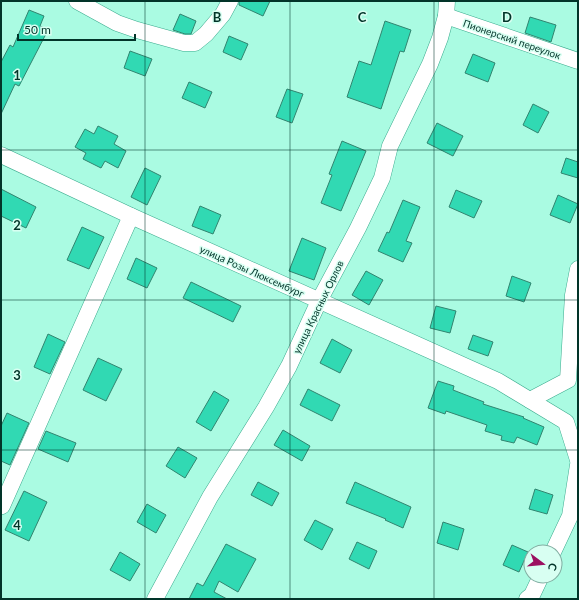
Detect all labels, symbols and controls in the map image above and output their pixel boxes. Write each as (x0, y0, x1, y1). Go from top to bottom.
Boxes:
text: B (213, 9, 222, 25)
text: C (358, 9, 367, 25)
text: D (502, 9, 512, 25)
scale bar (18, 16, 135, 42)
street label: Пионерский переулок (462, 17, 563, 62)
text: 50 m (24, 22, 51, 37)
text: 1 (13, 67, 21, 83)
text: 2 (13, 217, 21, 233)
street label: улица Розы Люксембург (198, 243, 306, 299)
street label: улица Красных Орлов (290, 258, 346, 356)
text: 3 (13, 367, 21, 383)
text: 4 (13, 517, 21, 533)
north arrow (523, 544, 563, 584)
text: С (546, 562, 560, 573)

